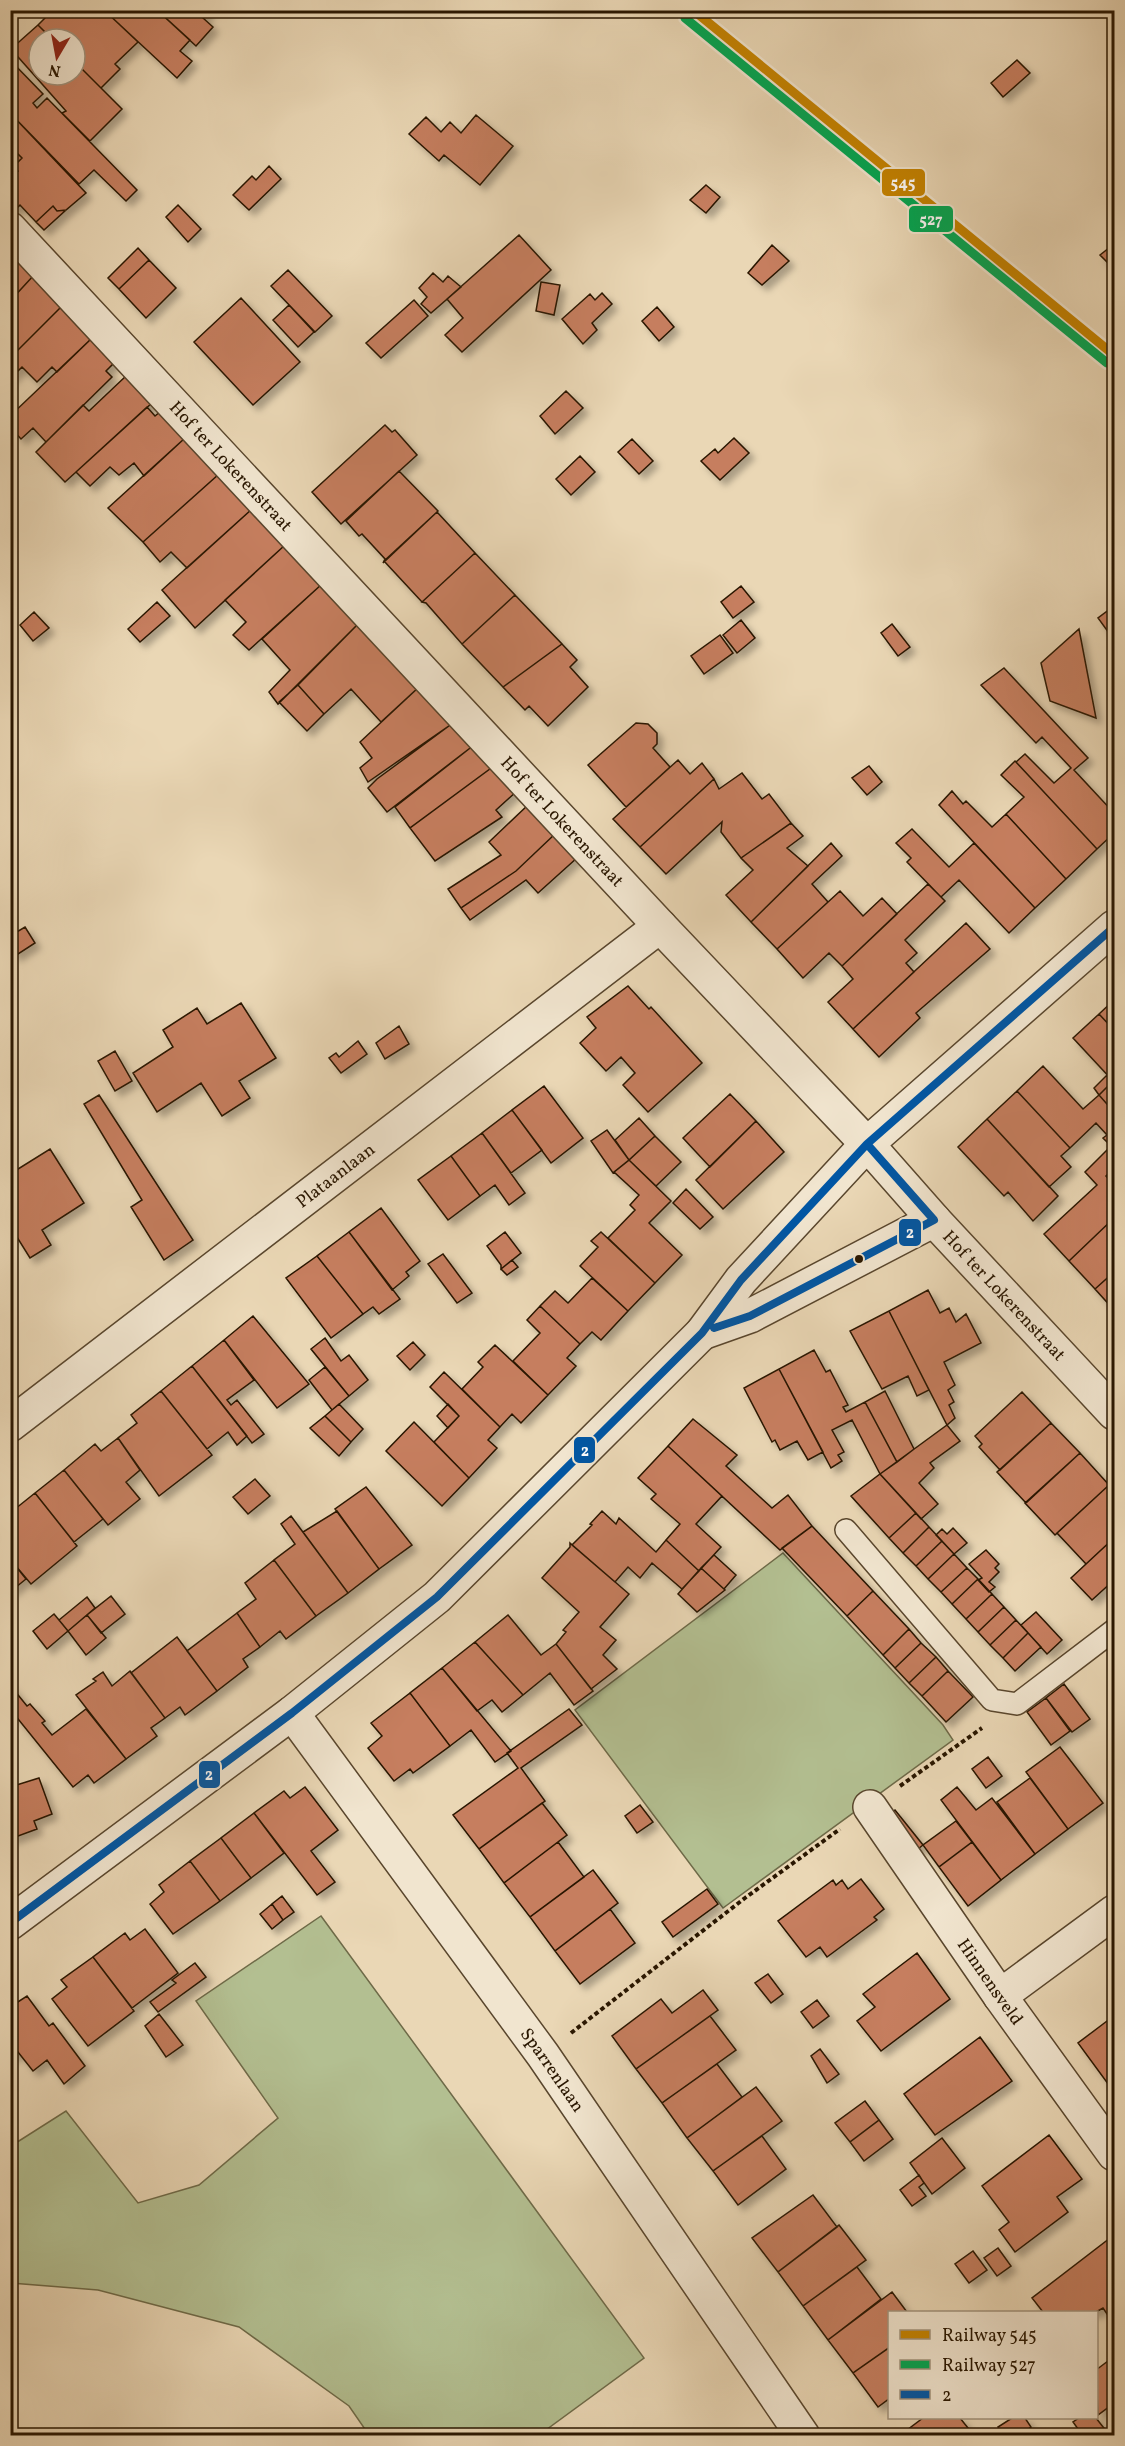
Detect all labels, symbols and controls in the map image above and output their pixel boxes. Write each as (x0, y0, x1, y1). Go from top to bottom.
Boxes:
north arrow (27, 27, 87, 87)
text: N (47, 58, 62, 82)
line badge: 545 (881, 168, 926, 197)
text: 545 (891, 173, 916, 195)
line badge: 527 (908, 205, 954, 233)
text: 527 (919, 210, 943, 232)
street label: Hof ter Lokerenstraat (163, 396, 297, 538)
street label: Hof ter Lokerenstraat (494, 751, 629, 893)
street label: Plataanlaan (291, 1138, 381, 1215)
line badge: 2 (898, 1218, 922, 1247)
text: 2 (906, 1223, 914, 1245)
street label: Hof ter Lokerenstraat (936, 1225, 1070, 1367)
unlabelled marker (853, 1253, 865, 1265)
line badge: 2 (573, 1436, 596, 1464)
text: 2 (581, 1441, 589, 1463)
line badge: 2 (198, 1760, 221, 1789)
text: 2 (205, 1765, 213, 1787)
street label: Hinnensveld (950, 1934, 1028, 2031)
street label: Sparrenlaan (513, 2023, 590, 2118)
legend (888, 2311, 1098, 2419)
text: Railway 545 (942, 2324, 1037, 2349)
text: Railway 527 (942, 2354, 1036, 2379)
text: 2 (942, 2384, 952, 2409)

